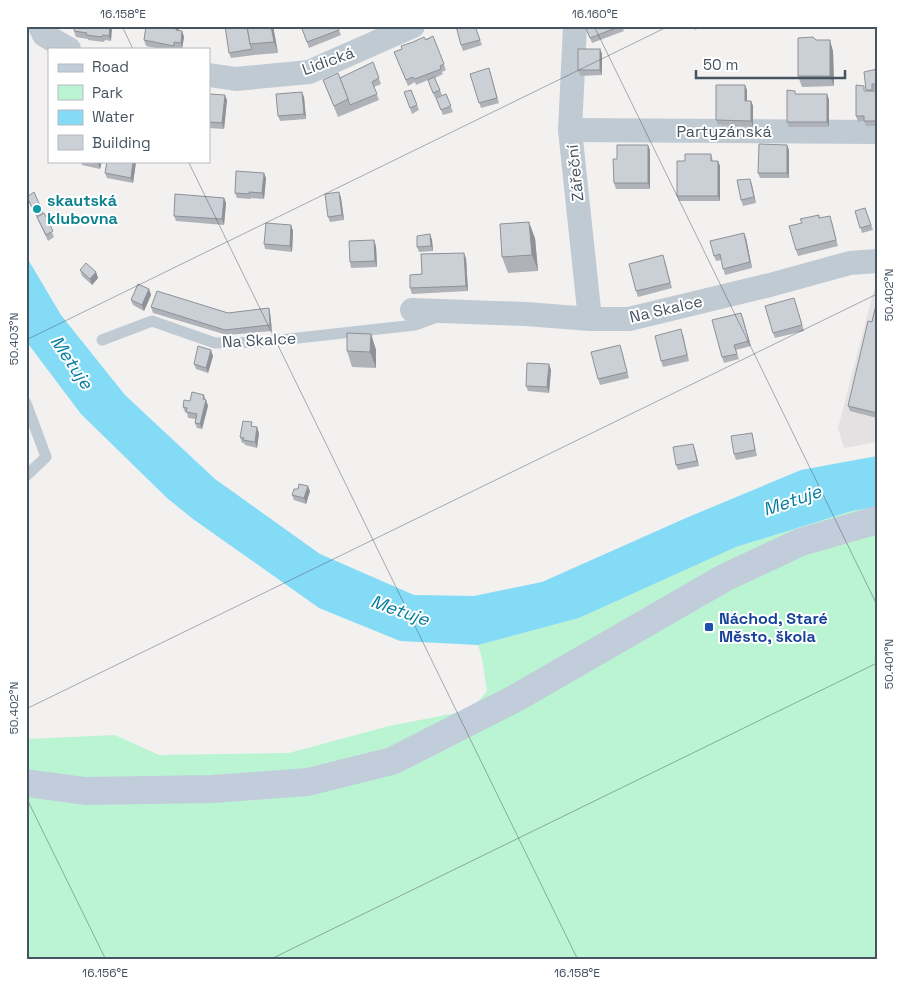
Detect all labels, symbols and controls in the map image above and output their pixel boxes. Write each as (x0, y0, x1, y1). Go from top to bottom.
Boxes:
text: 16.158°E (100, 6, 146, 22)
text: 16.160°E (572, 6, 618, 22)
street label: Lidická (299, 42, 357, 80)
legend (48, 48, 210, 162)
scale bar (696, 48, 844, 80)
text: 50 m (703, 55, 738, 74)
text: Road (92, 57, 129, 76)
text: Park (92, 83, 123, 102)
text: Water (92, 107, 135, 126)
street label: Partyzánská (676, 121, 772, 142)
text: Building (92, 133, 151, 152)
street label: Zářeční (562, 144, 588, 202)
place label: skautská klubovna (47, 190, 118, 229)
marker: skautská klubovna (31, 203, 43, 215)
text: 50.402°N (881, 269, 897, 321)
street label: Na Skalce (627, 290, 705, 328)
text: 50.403°N (6, 313, 22, 365)
street label: Na Skalce (221, 328, 297, 352)
water label: Metuje (46, 331, 99, 395)
water label: Metuje (760, 479, 826, 521)
water label: Metuje (368, 589, 434, 631)
place label: Náchod, Staré Město, škola (719, 608, 828, 647)
marker: Náchod, Staré Město, škola (703, 621, 715, 633)
text: 50.401°N (881, 639, 897, 689)
text: 50.402°N (6, 682, 22, 734)
text: 16.156°E (82, 965, 128, 981)
text: 16.158°E (554, 965, 600, 981)

